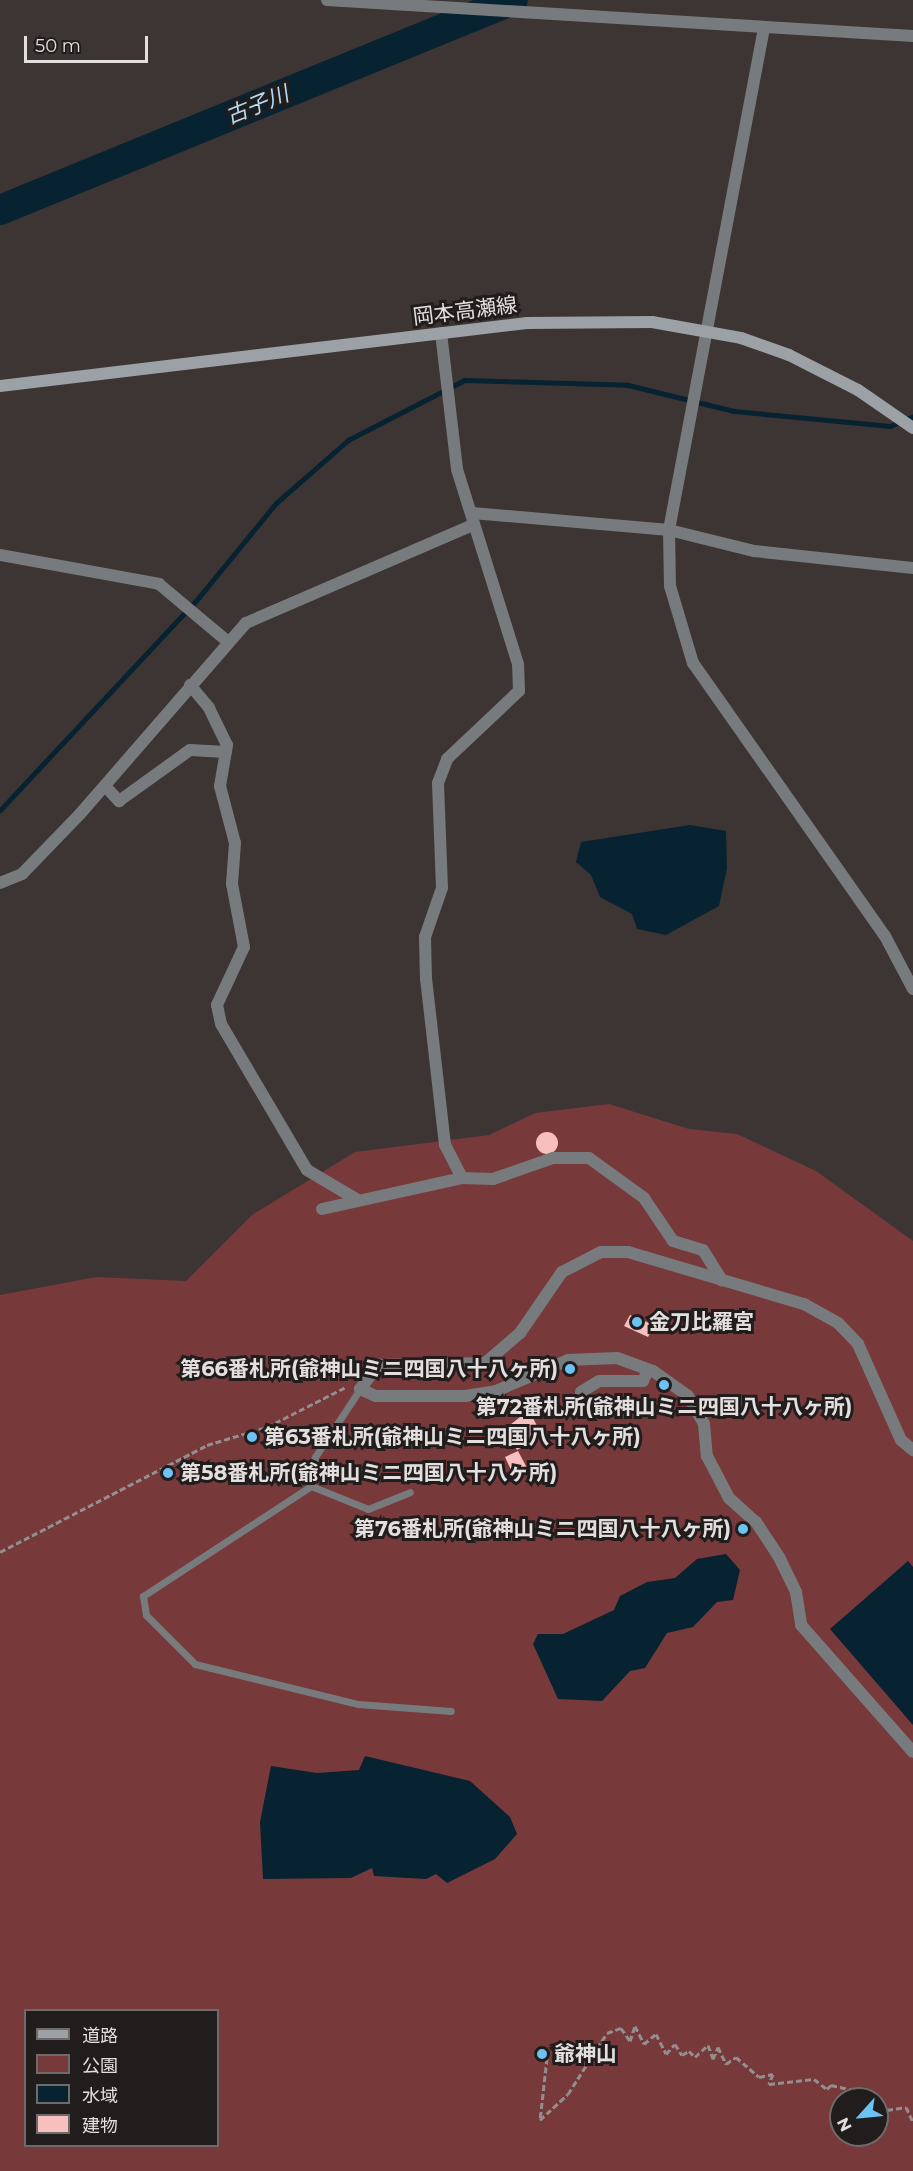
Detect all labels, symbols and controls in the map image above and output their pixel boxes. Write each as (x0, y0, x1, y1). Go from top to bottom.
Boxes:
scale bar (27, 24, 152, 62)
text: 50 m (35, 35, 81, 57)
water label: 古子川 (221, 80, 293, 130)
street label: 岡本高瀬線 (411, 292, 519, 330)
place label: 金刀比羅宮 (649, 1309, 754, 1335)
marker: 金刀比羅宮 (630, 1315, 644, 1329)
place label: 第66番札所(爺神山ミニ四国八十八ヶ所) (180, 1356, 558, 1382)
marker: 第66番札所(爺神山ミニ四国八十八ヶ所) (563, 1362, 577, 1376)
marker: 第72番札所(爺神山ミニ四国八十八ヶ所) (657, 1378, 671, 1392)
place label: 第72番札所(爺神山ミニ四国八十八ヶ所) (476, 1394, 852, 1420)
place label: 第63番札所(爺神山ミニ四国八十八ヶ所) (264, 1424, 641, 1450)
marker: 第63番札所(爺神山ミニ四国八十八ヶ所) (245, 1430, 259, 1444)
place label: 第58番札所(爺神山ミニ四国八十八ヶ所) (180, 1460, 557, 1486)
marker: 第58番札所(爺神山ミニ四国八十八ヶ所) (161, 1466, 175, 1480)
place label: 第76番札所(爺神山ミニ四国八十八ヶ所) (354, 1516, 731, 1542)
marker: 第76番札所(爺神山ミニ四国八十八ヶ所) (736, 1522, 750, 1536)
legend (24, 2009, 219, 2147)
text: 道路 (82, 2025, 118, 2047)
place label: 爺神山 (554, 2041, 617, 2067)
marker: 爺神山 (535, 2047, 549, 2061)
text: 公園 (82, 2055, 118, 2077)
text: 水域 (82, 2085, 118, 2107)
north arrow (829, 2087, 889, 2147)
text: N (833, 2114, 856, 2135)
text: 建物 (82, 2115, 118, 2137)

